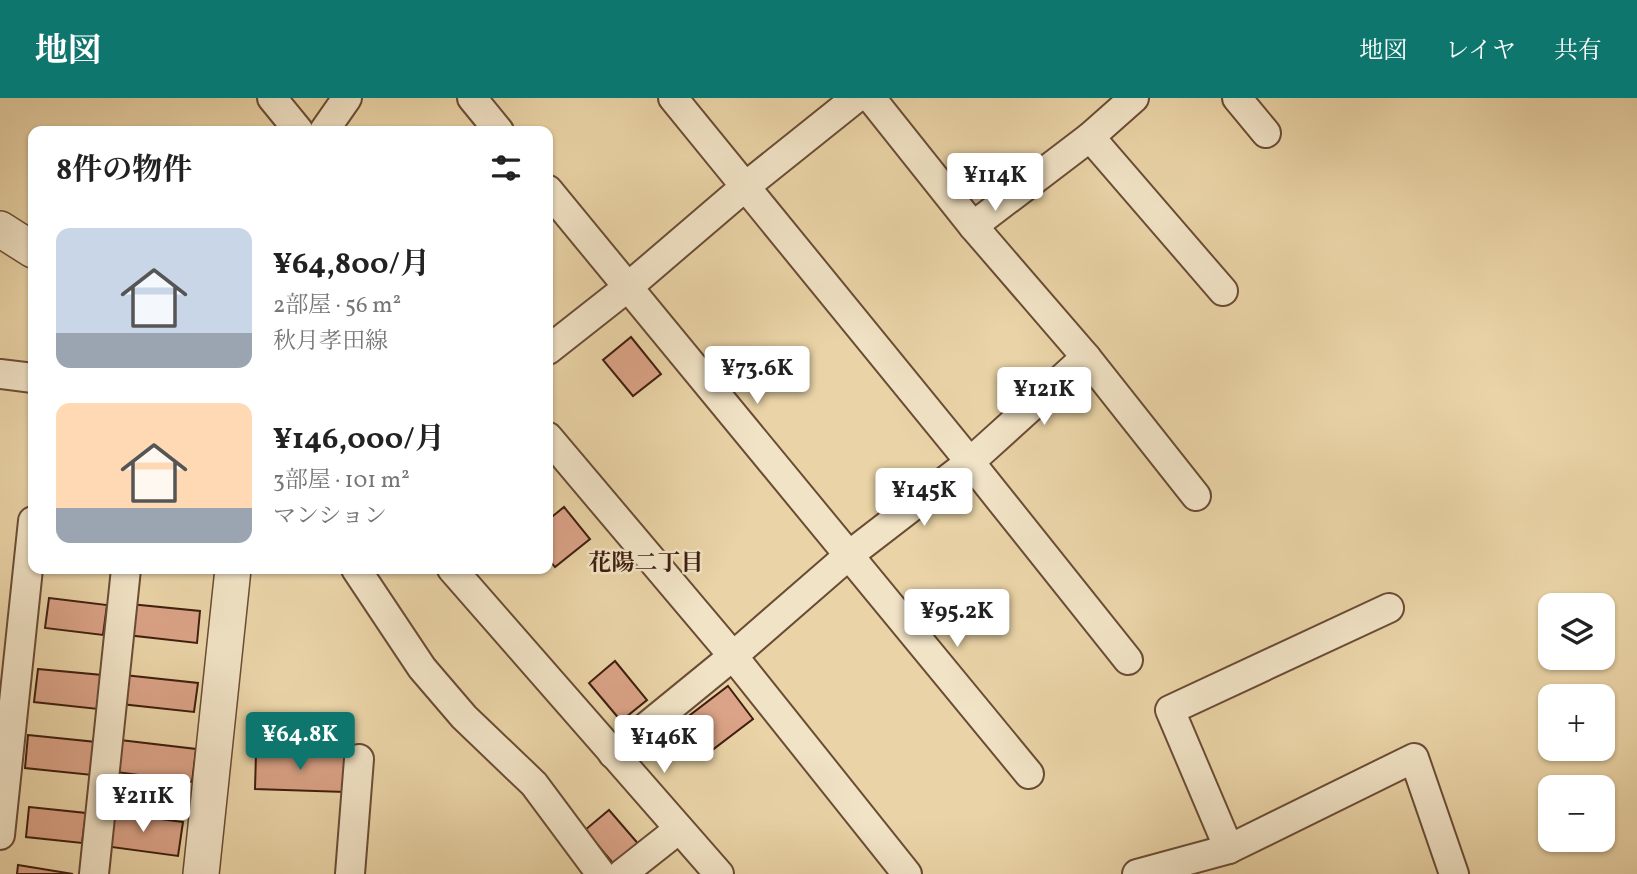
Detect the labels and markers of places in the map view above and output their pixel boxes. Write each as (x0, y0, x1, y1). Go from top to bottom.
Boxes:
pin: ¥114K (946, 153, 1044, 213)
pin: ¥73.6K (700, 346, 814, 406)
pin: ¥121K (995, 368, 1093, 427)
pin: ¥145K (875, 468, 973, 528)
pin: ¥95.2K (900, 589, 1014, 649)
pin: ¥64.8K (243, 712, 357, 772)
pin: ¥146K (615, 716, 713, 775)
pin: ¥211K (94, 774, 192, 834)

